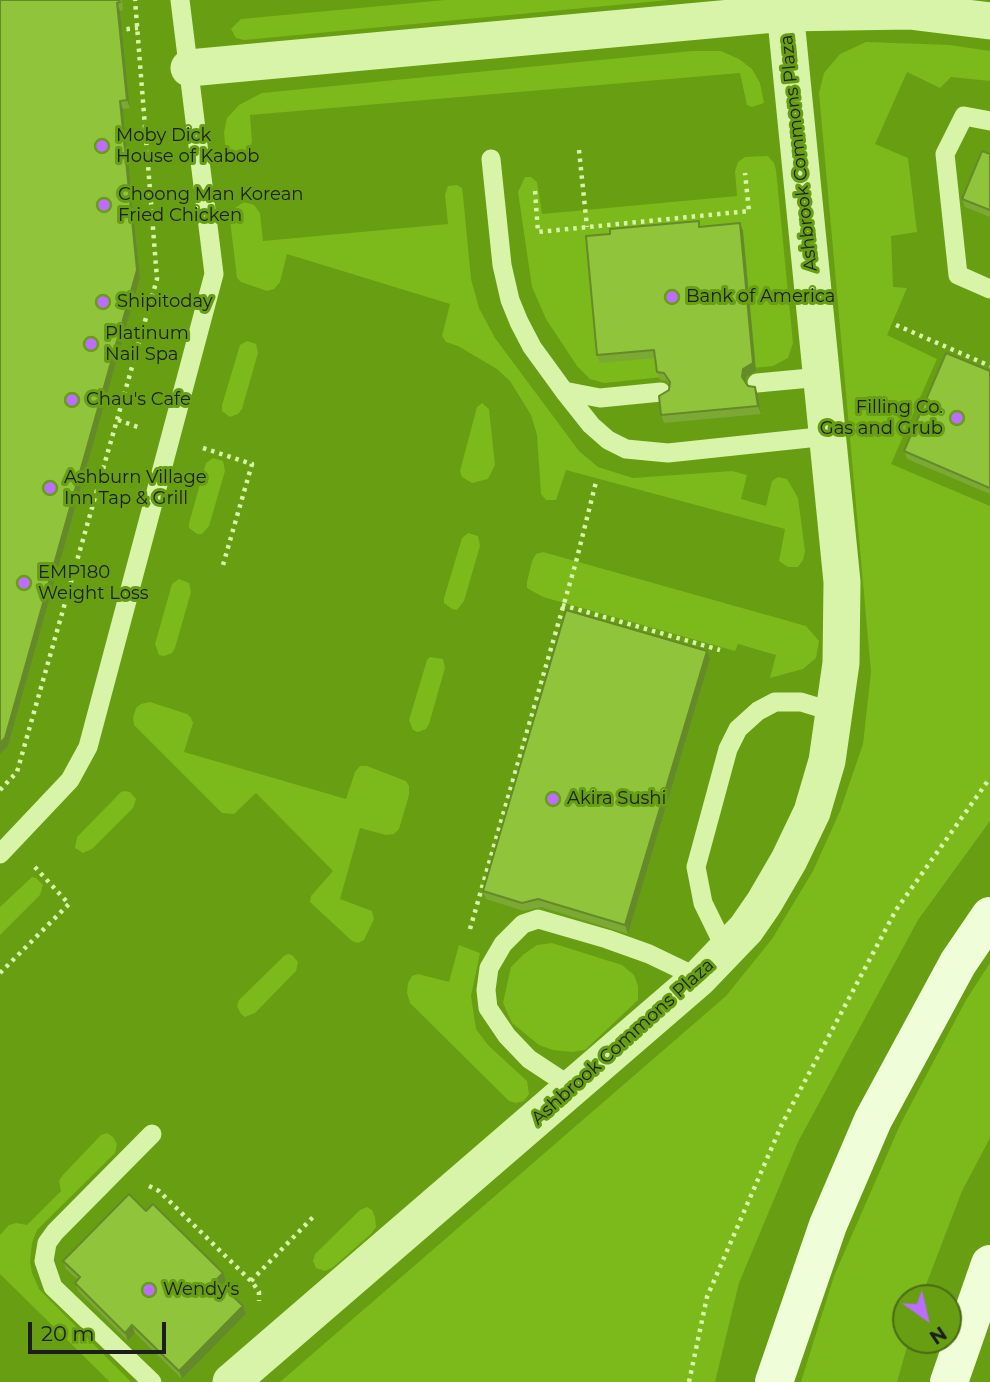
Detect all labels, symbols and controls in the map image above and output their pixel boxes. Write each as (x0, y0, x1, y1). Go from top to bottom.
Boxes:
street label: Ashbrook Commons Plaza (776, 34, 822, 272)
place label: Moby Dick House of Kabob (116, 125, 259, 168)
marker: Moby Dick House of Kabob (94, 138, 110, 154)
place label: Choong Man Korean Fried Chicken (118, 184, 303, 227)
marker: Choong Man Korean Fried Chicken (96, 197, 112, 213)
place label: Bank of America (686, 286, 835, 308)
marker: Bank of America (664, 289, 680, 305)
place label: Shipitoday (117, 291, 212, 313)
marker: Shipitoday (95, 294, 111, 310)
place label: Platinum Nail Spa (105, 323, 189, 366)
marker: Platinum Nail Spa (83, 336, 99, 352)
place label: Chau's Cafe (86, 389, 191, 411)
marker: Chau's Cafe (64, 392, 80, 408)
place label: Filling Co. Gas and Grub (820, 397, 943, 440)
marker: Filling Co. Gas and Grub (949, 410, 965, 426)
place label: Ashburn Village Inn Tap & Grill (64, 467, 207, 510)
marker: Ashburn Village Inn Tap & Grill (42, 480, 58, 496)
place label: EMP180 Weight Loss (38, 562, 149, 604)
marker: EMP180 Weight Loss (16, 575, 32, 591)
place label: Akira Sushi (567, 788, 666, 810)
marker: Akira Sushi (545, 791, 561, 807)
street label: Ashbrook Commons Plaza (527, 954, 719, 1130)
place label: Wendy's (163, 1279, 239, 1301)
marker: Wendy's (141, 1282, 157, 1298)
north arrow (892, 1284, 962, 1354)
scale bar (32, 1308, 170, 1352)
text: 20 m (41, 1321, 95, 1346)
text: N (925, 1321, 951, 1349)

